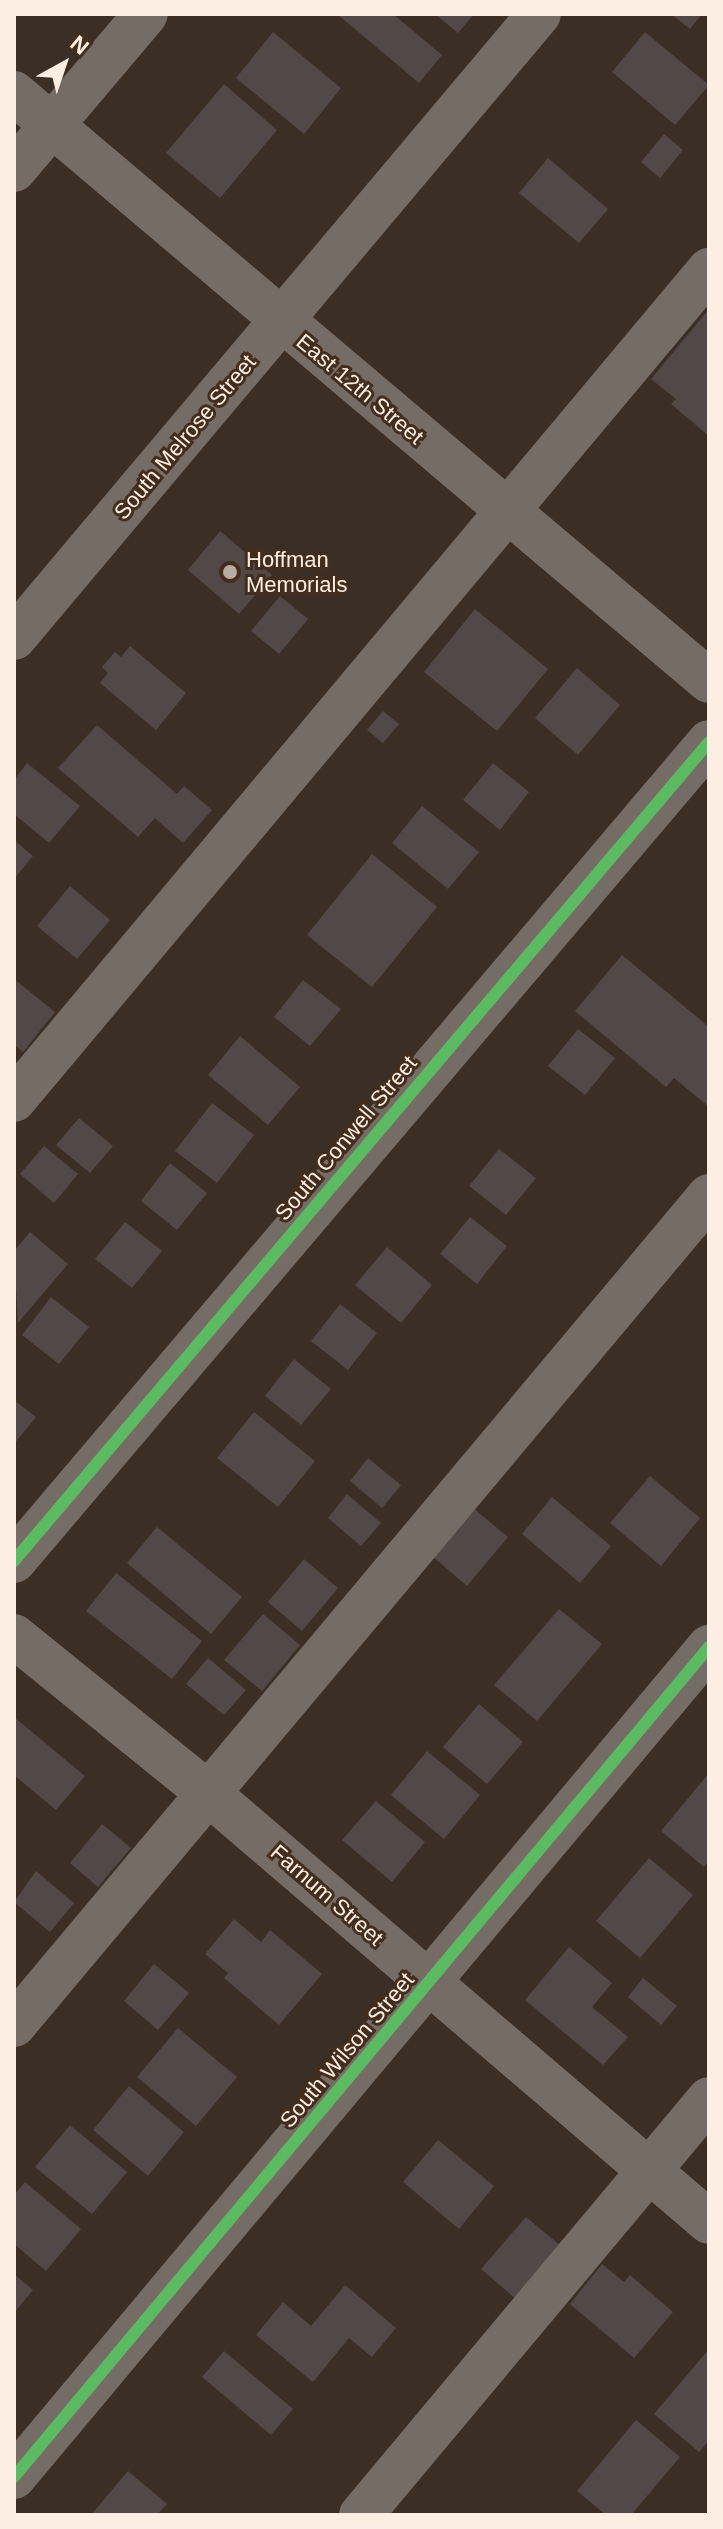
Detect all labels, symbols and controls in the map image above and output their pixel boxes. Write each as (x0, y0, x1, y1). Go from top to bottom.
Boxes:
north arrow (24, 24, 104, 104)
text: N (66, 31, 94, 60)
street label: East 12th Street (291, 328, 429, 450)
street label: South Melrose Street (108, 349, 262, 525)
place label: Hoffman Memorials (246, 546, 347, 598)
marker: Hoffman Memorials (221, 563, 239, 581)
street label: South Conwell Street (269, 1050, 423, 1226)
street label: Farnum Street (265, 1839, 389, 1951)
street label: South Wilson Street (274, 1967, 420, 2133)

